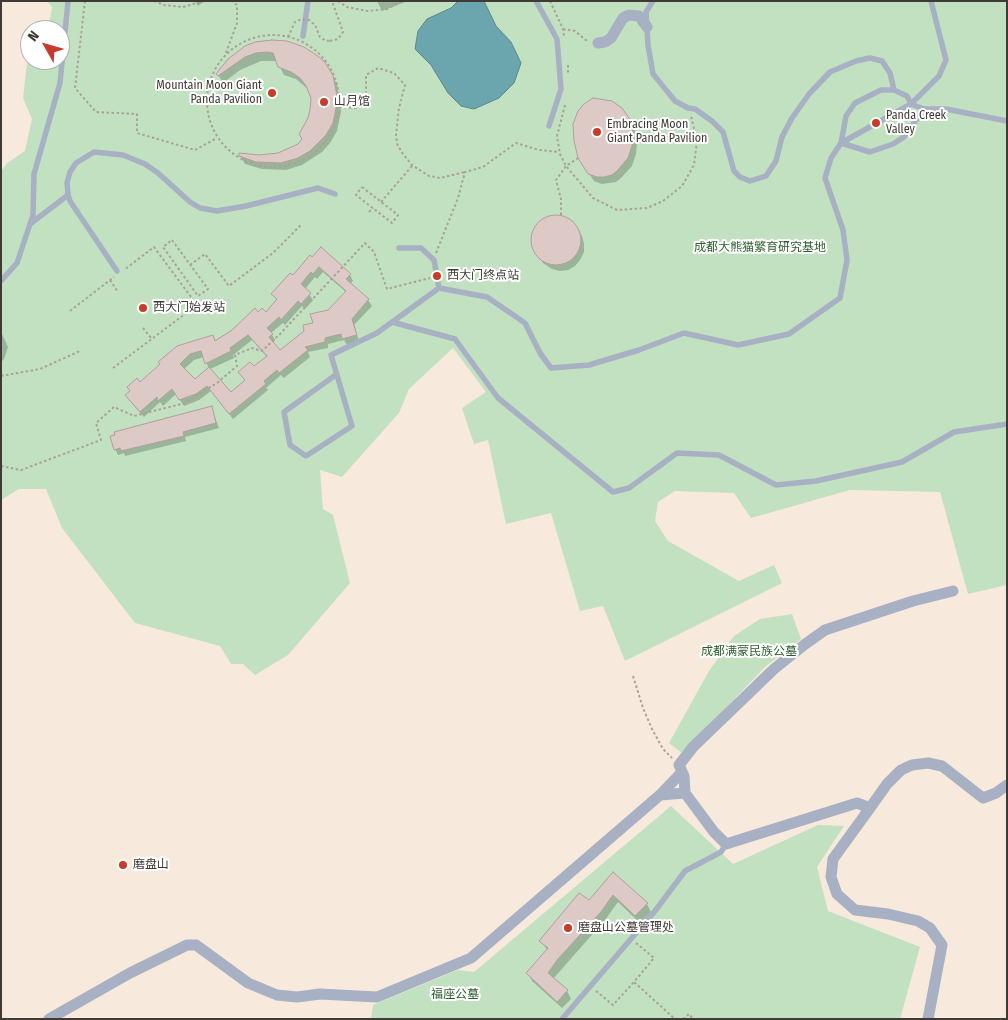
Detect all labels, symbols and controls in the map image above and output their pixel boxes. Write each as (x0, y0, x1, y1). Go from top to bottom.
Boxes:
north arrow (20, 20, 70, 70)
text: N (24, 28, 43, 45)
place label: Mountain Moon Giant Panda Pavilion (156, 79, 262, 107)
marker: Mountain Moon Giant Panda Pavilion (266, 87, 278, 99)
place label: 山月馆 (334, 95, 370, 109)
marker: 山月馆 (318, 96, 330, 108)
place label: Panda Creek Valley (886, 109, 946, 137)
marker: Panda Creek Valley (870, 117, 882, 129)
place label: Embracing Moon Giant Panda Pavilion (607, 118, 707, 146)
marker: Embracing Moon Giant Panda Pavilion (591, 126, 603, 138)
park label: 成都大熊猫繁育研究基地 (694, 241, 826, 255)
place label: 西大门终点站 (447, 269, 519, 283)
marker: 西大门终点站 (431, 270, 443, 282)
place label: 西大门始发站 (153, 301, 225, 315)
marker: 西大门始发站 (137, 302, 149, 314)
park label: 成都满蒙民族公墓 (701, 645, 797, 659)
place label: 磨盘山 (133, 858, 169, 872)
marker: 磨盘山 (117, 859, 129, 871)
place label: 磨盘山公墓管理处 (578, 921, 674, 935)
marker: 磨盘山公墓管理处 (562, 922, 574, 934)
park label: 福座公墓 (431, 988, 479, 1002)

